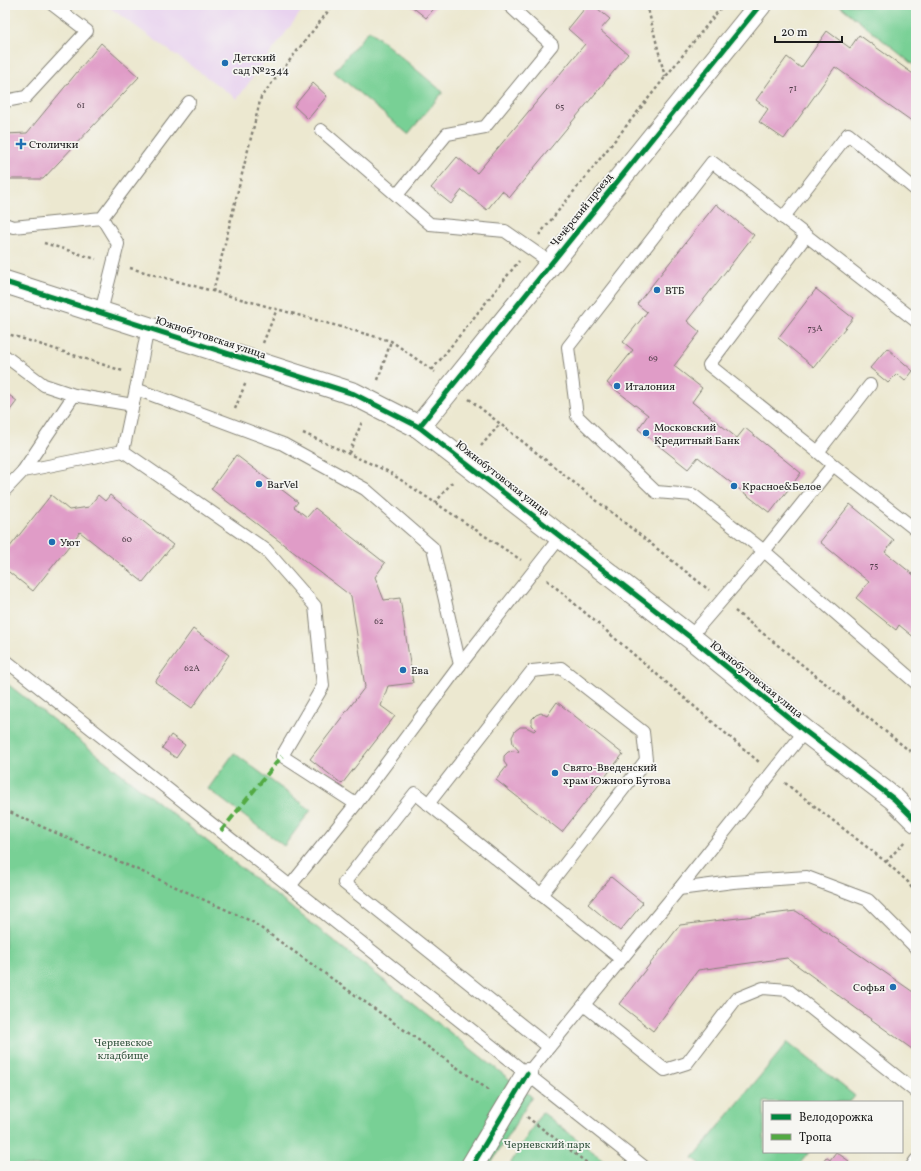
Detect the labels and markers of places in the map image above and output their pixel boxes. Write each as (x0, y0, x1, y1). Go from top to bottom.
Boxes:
place label: Детский сад №2344 (233, 51, 289, 79)
marker: Детский сад №2344 (220, 58, 230, 68)
place label: Столички (29, 138, 79, 153)
marker: Столички (16, 139, 26, 149)
place label: ВТБ (665, 284, 685, 299)
marker: ВТБ (652, 285, 662, 295)
place label: Италония (625, 380, 675, 395)
marker: Италония (612, 381, 622, 391)
place label: Московский Кредитный Банк (654, 421, 740, 449)
marker: Московский Кредитный Банк (641, 428, 651, 438)
place label: BarVel (267, 478, 298, 493)
marker: BarVel (254, 479, 264, 489)
place label: Красное&Белое (742, 480, 821, 495)
marker: Красное&Белое (729, 481, 739, 491)
place label: Уют (60, 536, 81, 551)
marker: Уют (47, 537, 57, 547)
place label: Ева (411, 664, 429, 679)
marker: Ева (398, 665, 408, 675)
place label: Свято-Введенский храм Южного Бутова (563, 761, 671, 789)
marker: Свято-Введенский храм Южного Бутова (550, 768, 560, 778)
place label: Софья (853, 981, 885, 996)
marker: Софья (888, 982, 898, 992)

